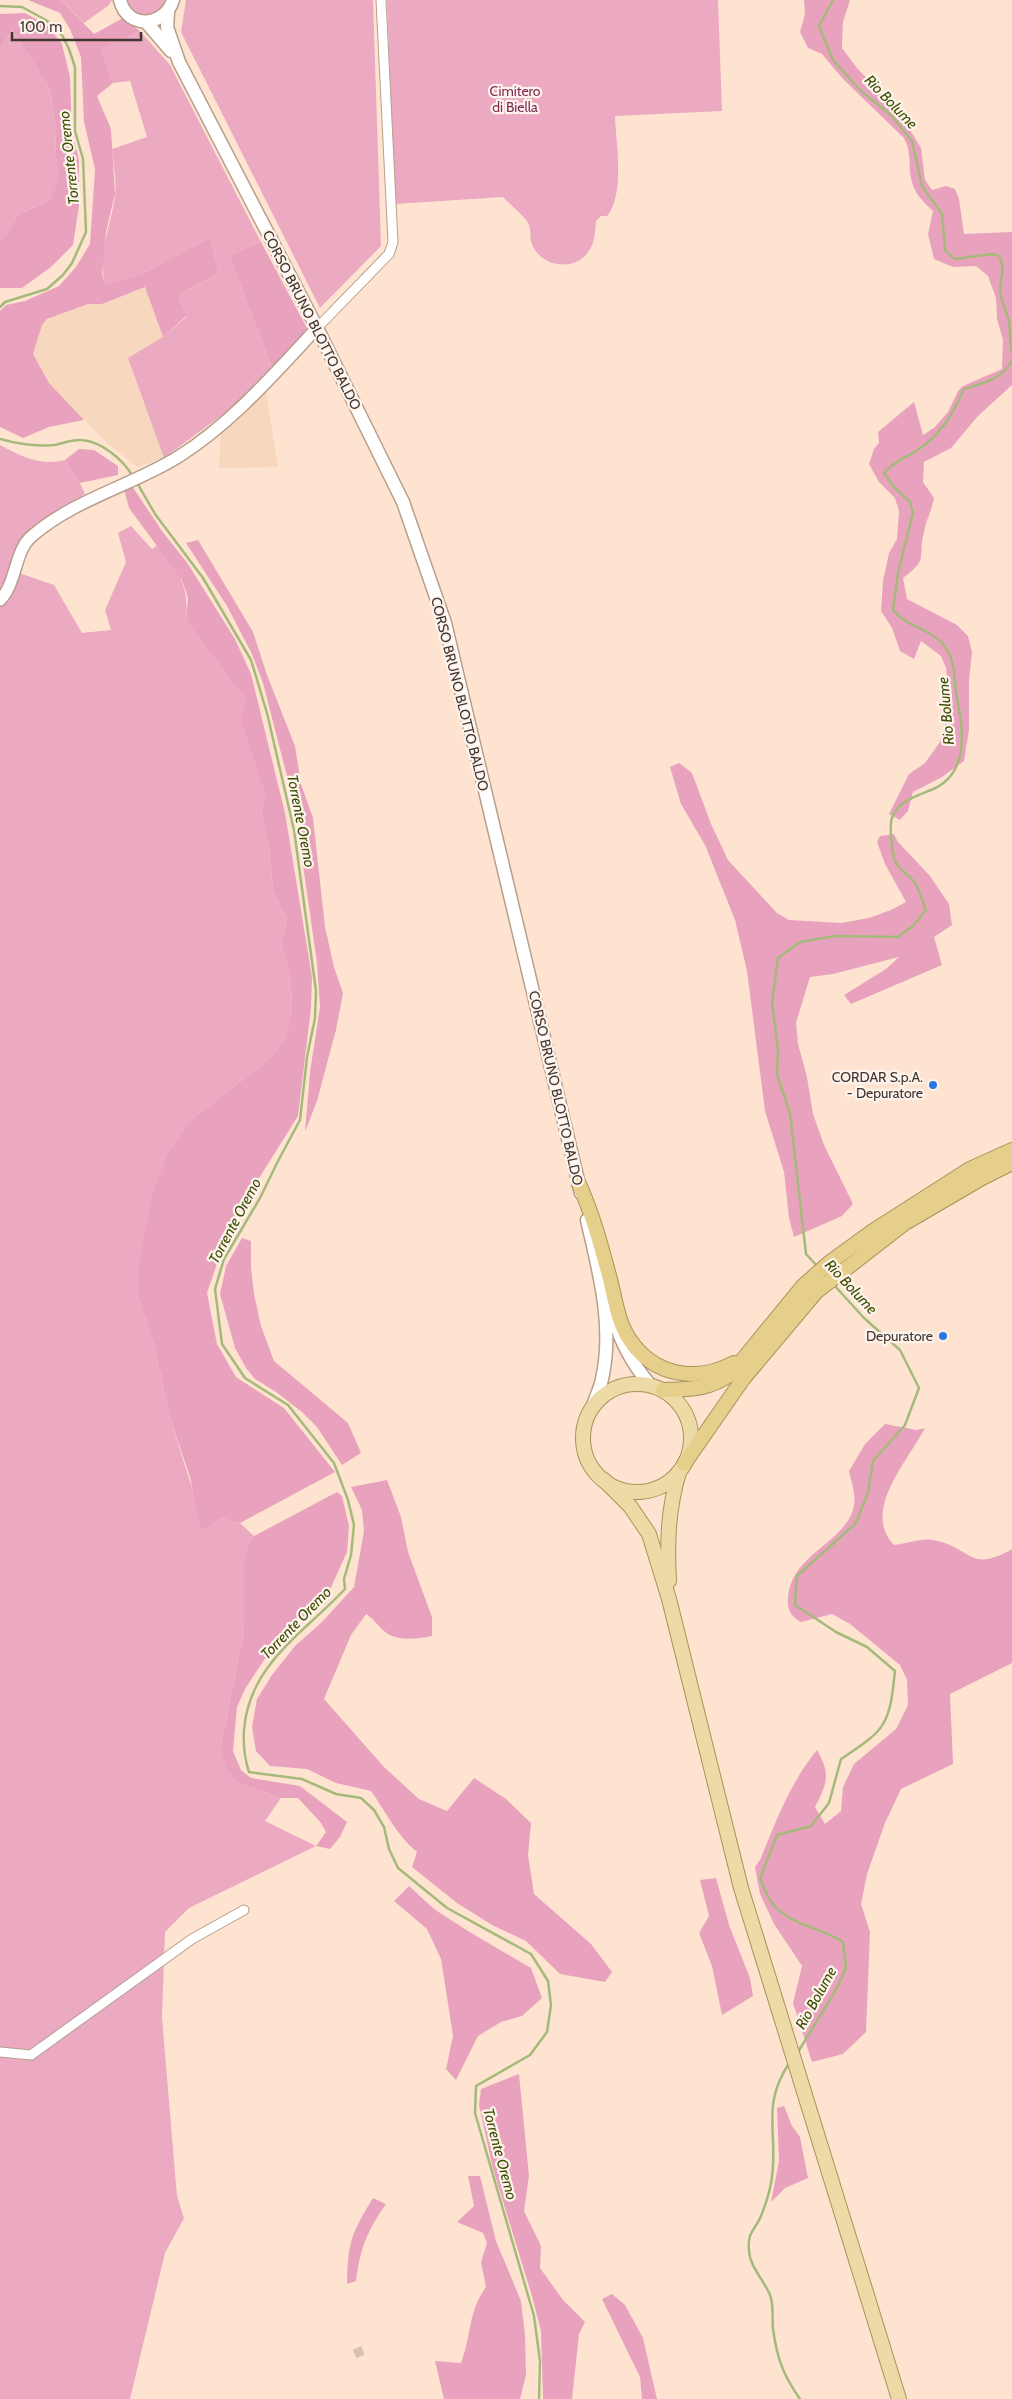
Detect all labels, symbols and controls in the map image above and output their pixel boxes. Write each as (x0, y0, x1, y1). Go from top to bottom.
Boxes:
scale bar (12, 10, 141, 42)
text: 100 m (20, 18, 62, 36)
water label: Rio Bolume (861, 71, 921, 133)
park label: Cimitero di Biella (489, 82, 541, 116)
water label: Torrente Oremo (55, 110, 83, 206)
street label: CORSO BRUNO BLOTTO BALDO (259, 227, 365, 413)
street label: CORSO BRUNO BLOTTO BALDO (427, 595, 493, 793)
water label: Rio Bolume (934, 676, 958, 746)
water label: Torrente Oremo (283, 773, 319, 869)
street label: CORSO BRUNO BLOTTO BALDO (525, 989, 587, 1187)
place label: CORDAR S.p.A. - Depuratore (832, 1068, 923, 1102)
marker: CORDAR S.p.A. - Depuratore (927, 1079, 939, 1091)
water label: Torrente Oremo (205, 1175, 265, 1267)
water label: Rio Bolume (821, 1256, 881, 1318)
place label: Depuratore (866, 1327, 933, 1345)
marker: Depuratore (937, 1330, 949, 1342)
water label: Torrente Oremo (257, 1583, 335, 1663)
water label: Rio Bolume (792, 1964, 840, 2032)
water label: Torrente Oremo (479, 2106, 521, 2202)

